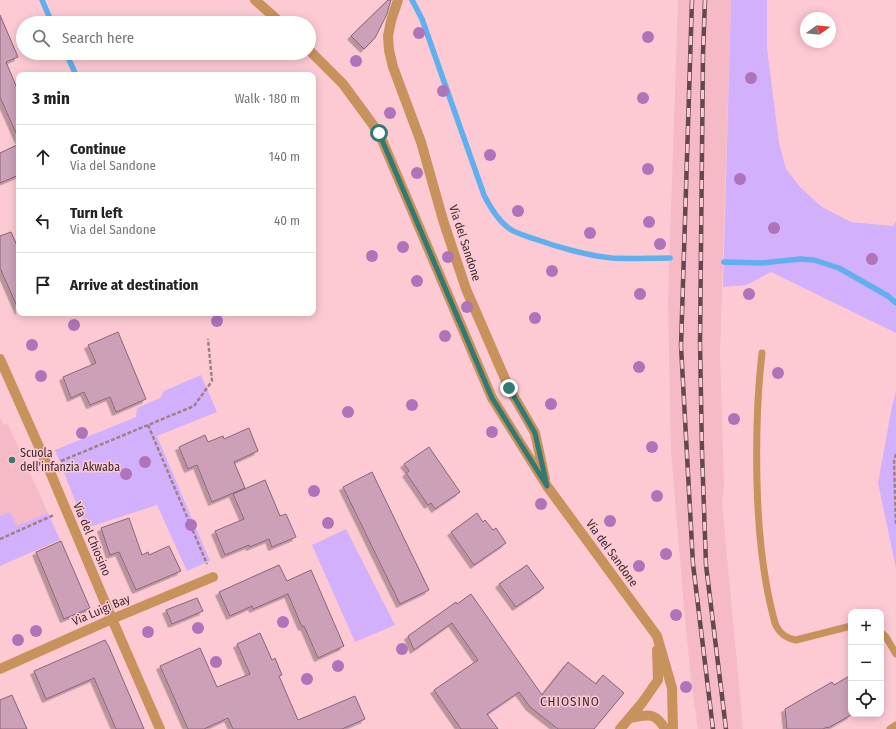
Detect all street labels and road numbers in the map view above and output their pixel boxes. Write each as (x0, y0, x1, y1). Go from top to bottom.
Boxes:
street label: Via del Sandone (446, 203, 484, 283)
street label: Via del Chiosino (70, 500, 114, 578)
street label: Via del Sandone (583, 517, 641, 589)
street label: Via Luigi Bay (70, 591, 133, 628)

